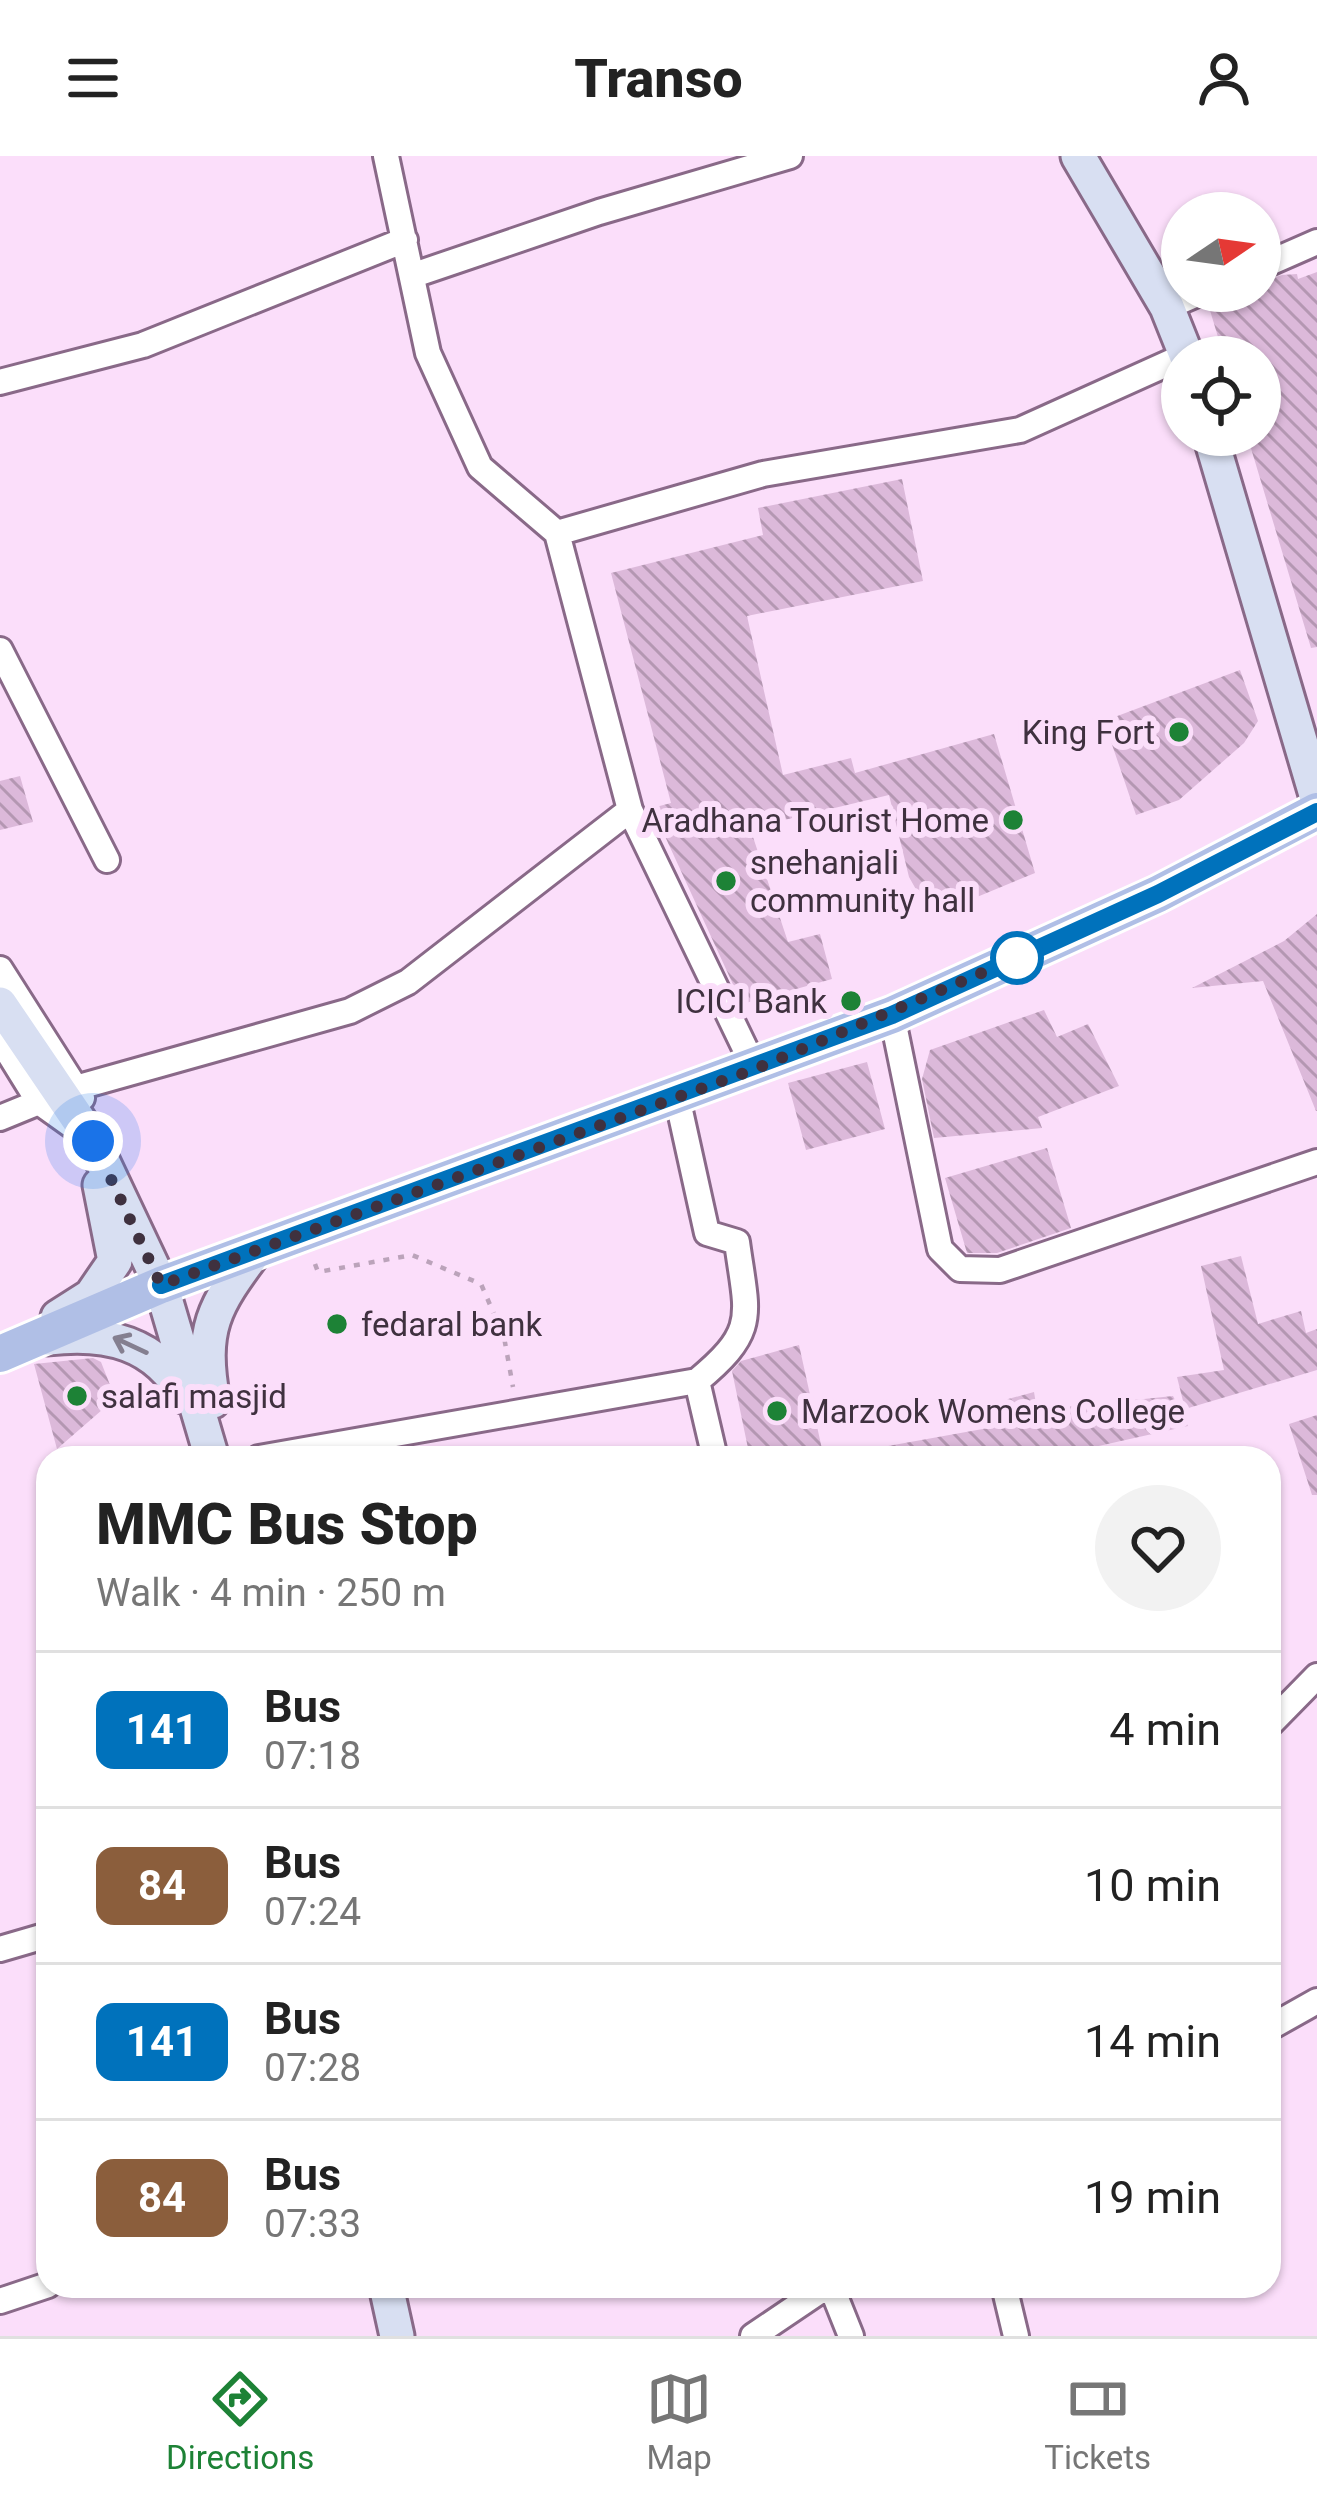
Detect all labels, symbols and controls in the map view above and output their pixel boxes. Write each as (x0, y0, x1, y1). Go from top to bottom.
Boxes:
icon: menu (60, 45, 126, 111)
icon: person (1191, 45, 1257, 111)
text: Transo (574, 47, 743, 110)
north arrow (1161, 192, 1281, 312)
map controls (1161, 192, 1281, 456)
button: locate (1161, 336, 1281, 456)
place label: King Fort (1022, 713, 1155, 752)
marker: King Fort (1166, 719, 1192, 745)
place label: Aradhana Tourist Home (641, 801, 989, 840)
marker: Aradhana Tourist Home (1000, 807, 1026, 833)
place label: snehanjali community hall (750, 843, 975, 920)
marker: snehanjali community hall (713, 868, 739, 894)
unlabelled marker (992, 933, 1042, 983)
place label: ICICI Bank (675, 982, 827, 1021)
marker: ICICI Bank (838, 988, 864, 1014)
your location (63, 1111, 123, 1171)
place label: fedaral bank (361, 1305, 543, 1344)
marker: fedaral bank (324, 1311, 350, 1337)
one-way arrow (113, 1332, 149, 1354)
place label: salafi masjid (101, 1377, 287, 1416)
marker: salafi masjid (64, 1383, 90, 1409)
place label: Marzook Womens College (801, 1392, 1185, 1431)
marker: Marzook Womens College (764, 1398, 790, 1424)
button: heart (1095, 1485, 1221, 1611)
text: MMC Bus Stop (96, 1491, 478, 1558)
text: Walk · 4 min · 250 m (96, 1570, 446, 1616)
text: Bus (264, 1680, 341, 1733)
text: 4 min (1109, 1703, 1221, 1756)
text: 141 (126, 1705, 198, 1754)
text: 07:18 (264, 1733, 361, 1779)
text: Bus (264, 1836, 341, 1889)
text: 10 min (1084, 1859, 1221, 1912)
text: 84 (138, 1861, 186, 1910)
text: 07:24 (264, 1889, 361, 1935)
text: Bus (264, 1992, 341, 2045)
text: 14 min (1084, 2015, 1221, 2068)
text: 141 (126, 2017, 198, 2066)
text: 07:28 (264, 2045, 361, 2091)
text: Bus (264, 2148, 341, 2201)
text: 19 min (1084, 2171, 1221, 2224)
text: 84 (138, 2173, 186, 2222)
text: 07:33 (264, 2201, 361, 2247)
tab: Directions (166, 2366, 314, 2477)
tab: Map (646, 2366, 712, 2477)
tab: Tickets (1044, 2366, 1151, 2477)

